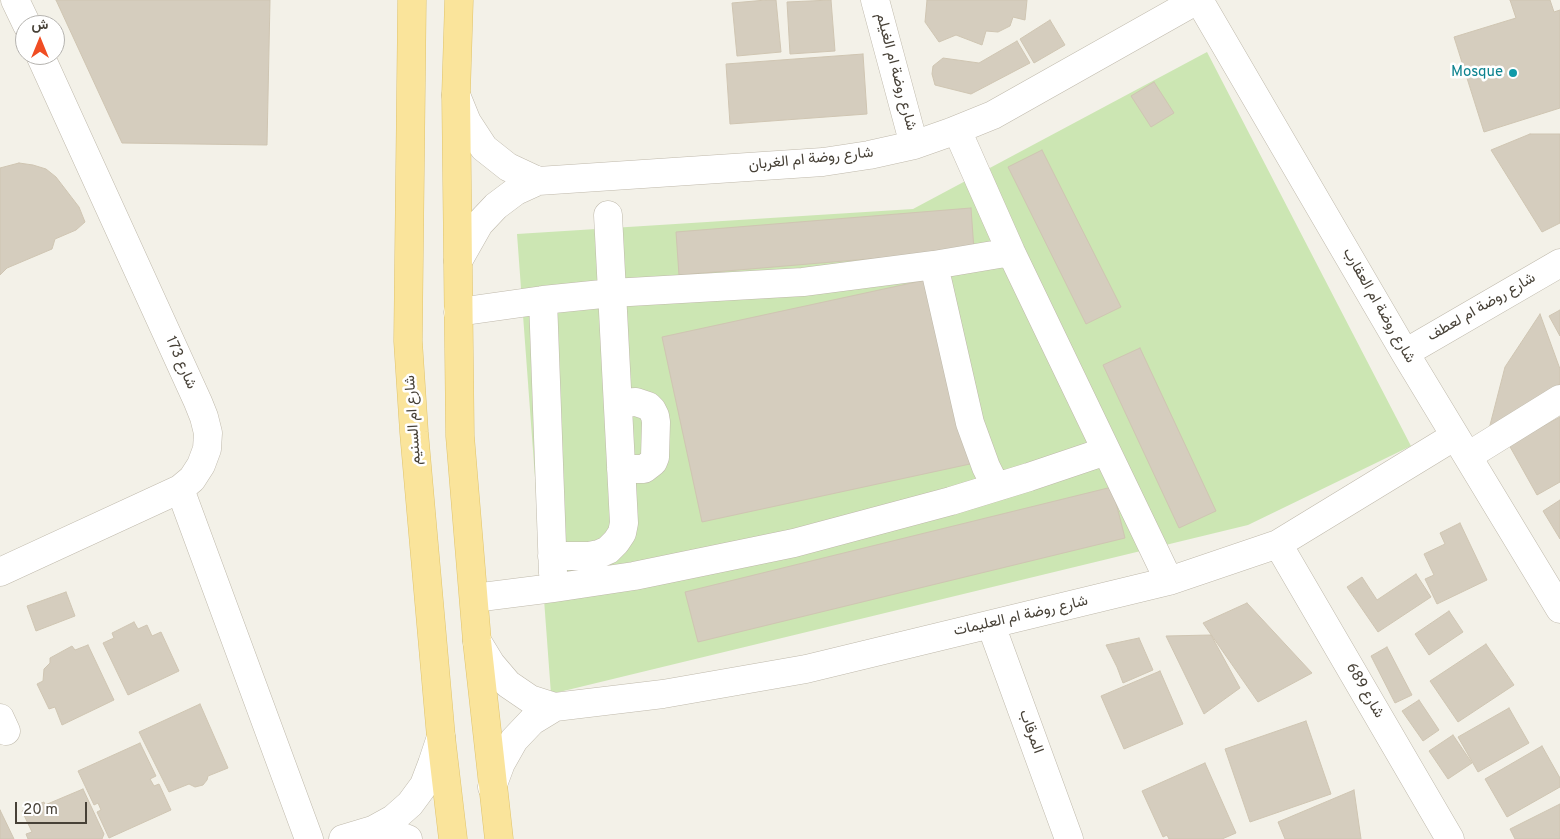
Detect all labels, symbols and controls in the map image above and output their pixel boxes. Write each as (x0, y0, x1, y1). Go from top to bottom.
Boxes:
street label: شارع روضة ام الغيلم (871, 11, 919, 133)
north arrow (15, 15, 65, 65)
text: ش (32, 17, 48, 34)
place label: Mosque (1451, 64, 1503, 82)
marker: Mosque (1507, 67, 1519, 79)
street label: شارع روضة ام الغربان (748, 144, 874, 176)
street label: شارع روضة ام العقارب (1338, 245, 1418, 367)
street label: شارع روضة ام لعطف (1425, 270, 1539, 346)
street label: شارع 173 (160, 334, 200, 392)
street label: شارع ام السنيم (402, 374, 426, 466)
street label: شارع روضة ام العليمات (952, 593, 1090, 641)
street label: شارع 689 (1341, 660, 1387, 722)
street label: المرقاب (1014, 708, 1046, 756)
scale bar (18, 792, 90, 824)
text: 20 m (23, 801, 58, 820)

